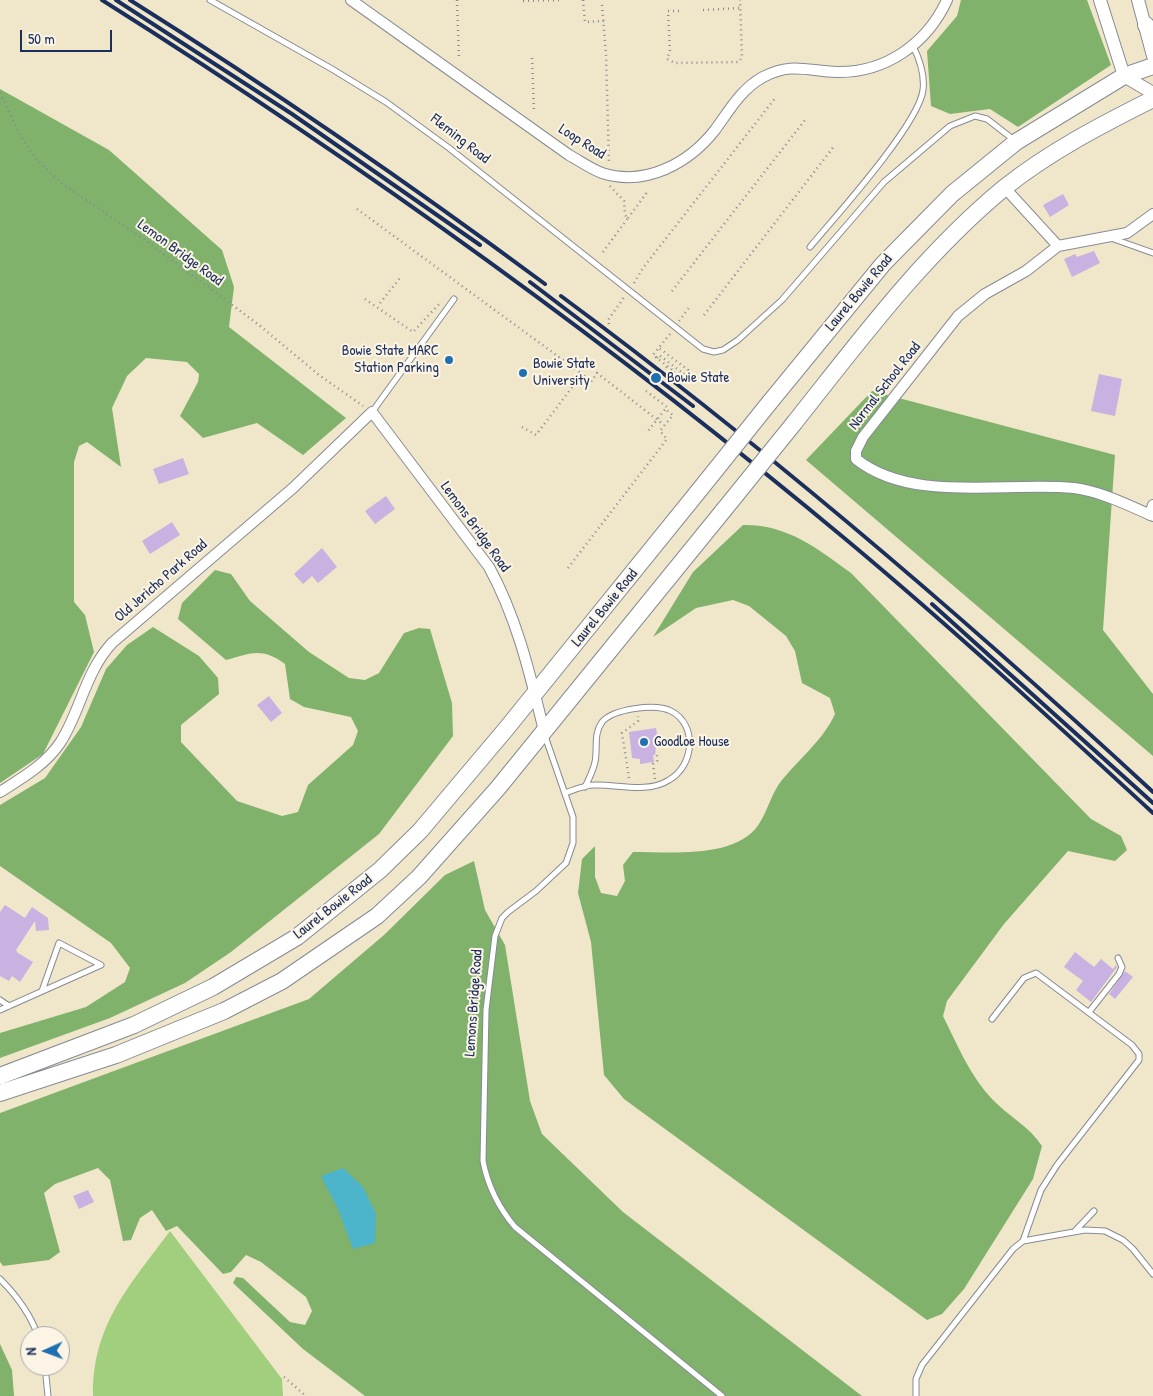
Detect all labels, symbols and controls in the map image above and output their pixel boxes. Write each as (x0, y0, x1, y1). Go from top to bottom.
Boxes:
scale bar (22, 20, 115, 52)
text: 50 m (28, 28, 55, 49)
street label: Fleming Road (427, 110, 493, 168)
street label: Loop Road (555, 121, 609, 163)
street label: Lemon Bridge Road (134, 216, 226, 290)
street label: Laurel Bowie Road (822, 251, 896, 335)
street label: Normal School Road (845, 339, 925, 433)
place label: Bowie State MARC Station Parking (342, 342, 439, 377)
marker: Bowie State MARC Station Parking (443, 354, 455, 366)
place label: Bowie State University (533, 355, 595, 390)
marker: Bowie State University (517, 367, 529, 379)
place label: Bowie State (667, 369, 729, 387)
marker: Bowie State (649, 371, 663, 385)
street label: Lemons Bridge Road (436, 478, 514, 576)
street label: Old Jericho Park Road (111, 536, 211, 626)
street label: Laurel Bowie Road (568, 566, 642, 650)
place label: Goodloe House (654, 733, 729, 751)
marker: Goodloe House (638, 736, 650, 748)
street label: Laurel Bowie Road (290, 871, 376, 943)
street label: Lemons Bridge Road (461, 949, 487, 1057)
north arrow (20, 1326, 70, 1376)
text: N (21, 1347, 40, 1356)

